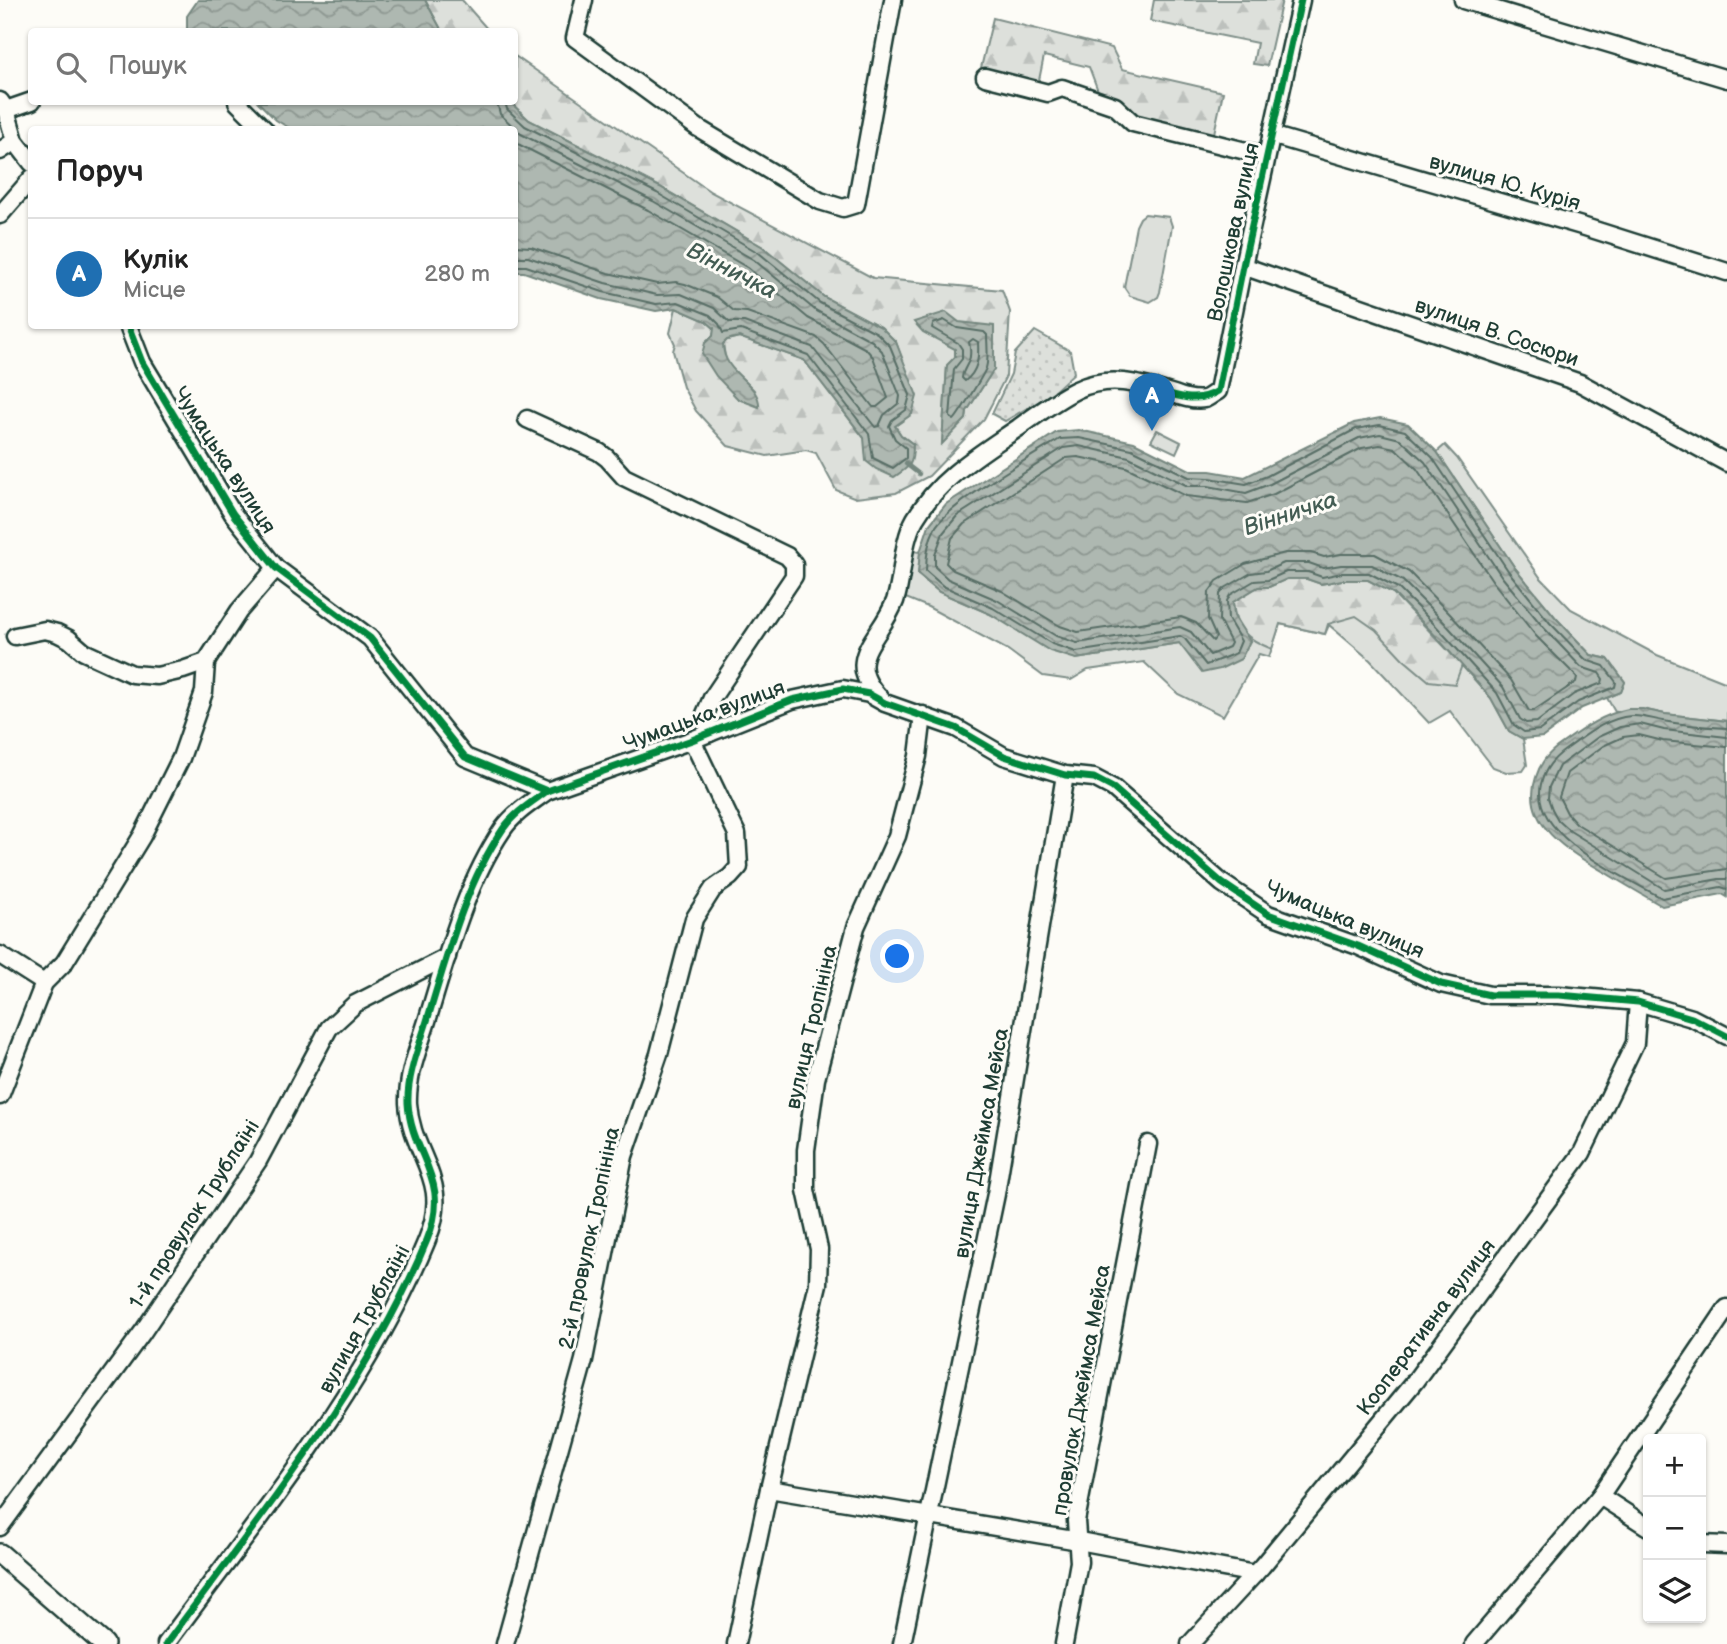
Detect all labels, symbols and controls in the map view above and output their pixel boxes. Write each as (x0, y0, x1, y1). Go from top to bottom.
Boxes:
search box (28, 28, 518, 105)
icon: search (52, 48, 90, 86)
text: Пошук (108, 51, 187, 82)
street label: Волошкова вулиця (1202, 140, 1265, 324)
street label: вулиця Ю. Курія (1426, 149, 1583, 216)
text: Поруч (56, 154, 144, 190)
water label: Вінничка (682, 236, 781, 305)
text: Кулік (123, 245, 188, 276)
text: A (72, 260, 86, 288)
text: 280 m (424, 260, 490, 288)
text: Місце (123, 276, 186, 304)
street label: вулиця В. Сосюри (1412, 293, 1582, 372)
pin: A (1129, 373, 1175, 431)
street label: Чумацька вулиця (168, 382, 281, 538)
water label: Вінничка (1240, 486, 1341, 542)
street label: Чумацька вулиця (620, 675, 788, 756)
street label: Чумацька вулиця (1262, 875, 1428, 964)
your location (880, 939, 914, 973)
street label: вулиця Тропініна (780, 942, 843, 1112)
street label: вулиця Джеймса Мейса (949, 1025, 1014, 1260)
street label: 1-й провулок Трублаїні (124, 1115, 265, 1314)
street label: 2-й провулок Тропініна (554, 1124, 625, 1352)
street label: Кооперативна вулиця (1352, 1234, 1501, 1420)
street label: вулиця Трублаїні (313, 1241, 416, 1398)
street label: провулок Джеймса Мейса (1047, 1262, 1116, 1518)
map controls (1643, 1434, 1706, 1623)
button: + (1643, 1434, 1706, 1497)
button: − (1643, 1497, 1706, 1560)
button: layers (1643, 1560, 1706, 1623)

